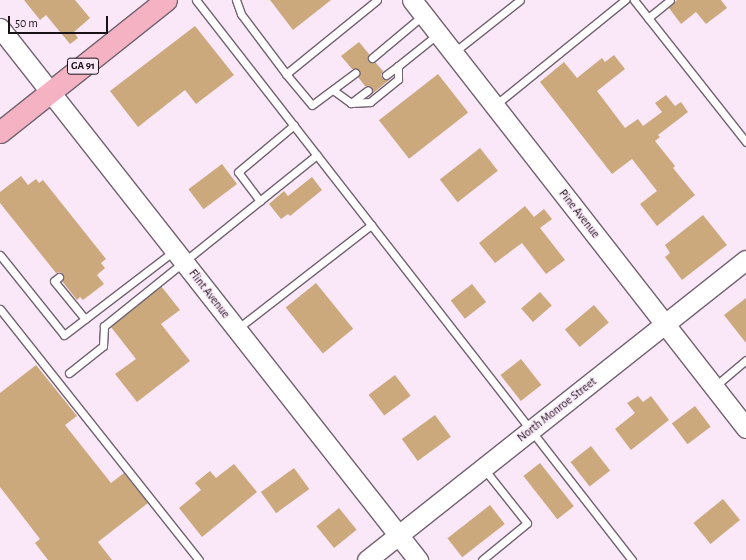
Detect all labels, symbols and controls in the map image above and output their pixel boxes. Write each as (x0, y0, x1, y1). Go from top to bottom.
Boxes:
scale bar (10, 8, 110, 34)
text: 50 m (15, 17, 38, 29)
road number: GA 91 (66, 57, 100, 75)
street label: Pine Avenue (556, 187, 602, 241)
street label: Flint Avenue (185, 267, 233, 321)
street label: North Monroe Street (515, 375, 599, 445)

